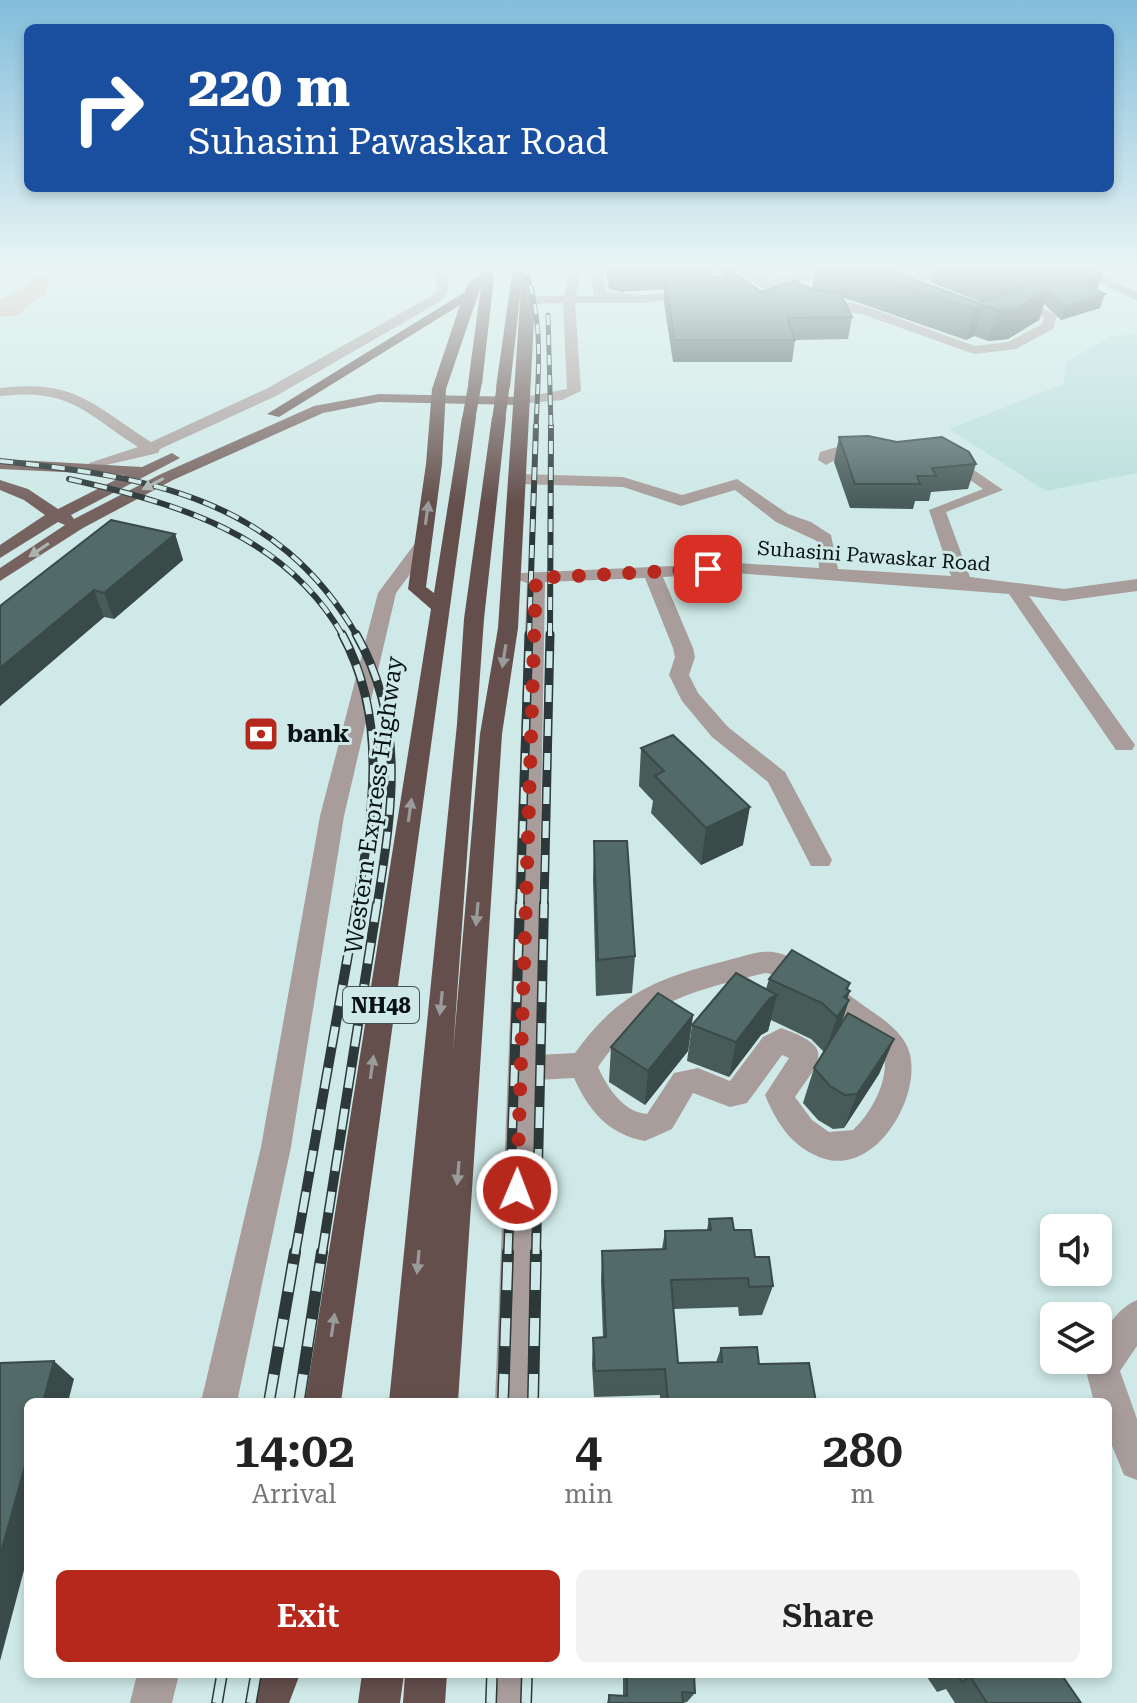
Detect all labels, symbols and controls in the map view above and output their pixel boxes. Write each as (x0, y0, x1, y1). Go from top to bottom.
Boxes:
text: 220 m (188, 54, 350, 120)
icon: right (56, 56, 160, 160)
text: Suhasini Pawaskar Road (188, 121, 608, 163)
one-way arrow (142, 477, 165, 490)
one-way arrow (421, 500, 434, 525)
pin (674, 535, 742, 603)
street label: Suhasini Pawaskar Road (757, 536, 991, 576)
one-way arrow (28, 542, 49, 557)
icon: arrive (686, 547, 730, 591)
one-way arrow (497, 643, 509, 668)
street label: Western Express Highway (339, 654, 409, 956)
bank icon: bank (242, 715, 280, 753)
place label: bank (287, 720, 350, 748)
one-way arrow (404, 797, 417, 822)
one-way arrow (470, 902, 483, 927)
road number: NH48 (343, 987, 419, 1023)
one-way arrow (434, 991, 447, 1016)
one-way arrow (366, 1055, 378, 1080)
position arrow (475, 1148, 559, 1232)
one-way arrow (452, 1161, 465, 1186)
map controls (1040, 1214, 1112, 1374)
button: sound (1040, 1214, 1112, 1286)
one-way arrow (412, 1250, 425, 1275)
button: layers (1040, 1302, 1112, 1374)
one-way arrow (327, 1312, 340, 1337)
text: 14:02 (233, 1423, 355, 1479)
text: 4 (575, 1423, 602, 1479)
text: 280 (822, 1423, 903, 1479)
text: Arrival (252, 1479, 336, 1509)
text: min (564, 1479, 613, 1509)
text: m (851, 1479, 874, 1509)
button: Exit (56, 1570, 560, 1662)
button: Share (576, 1570, 1080, 1662)

